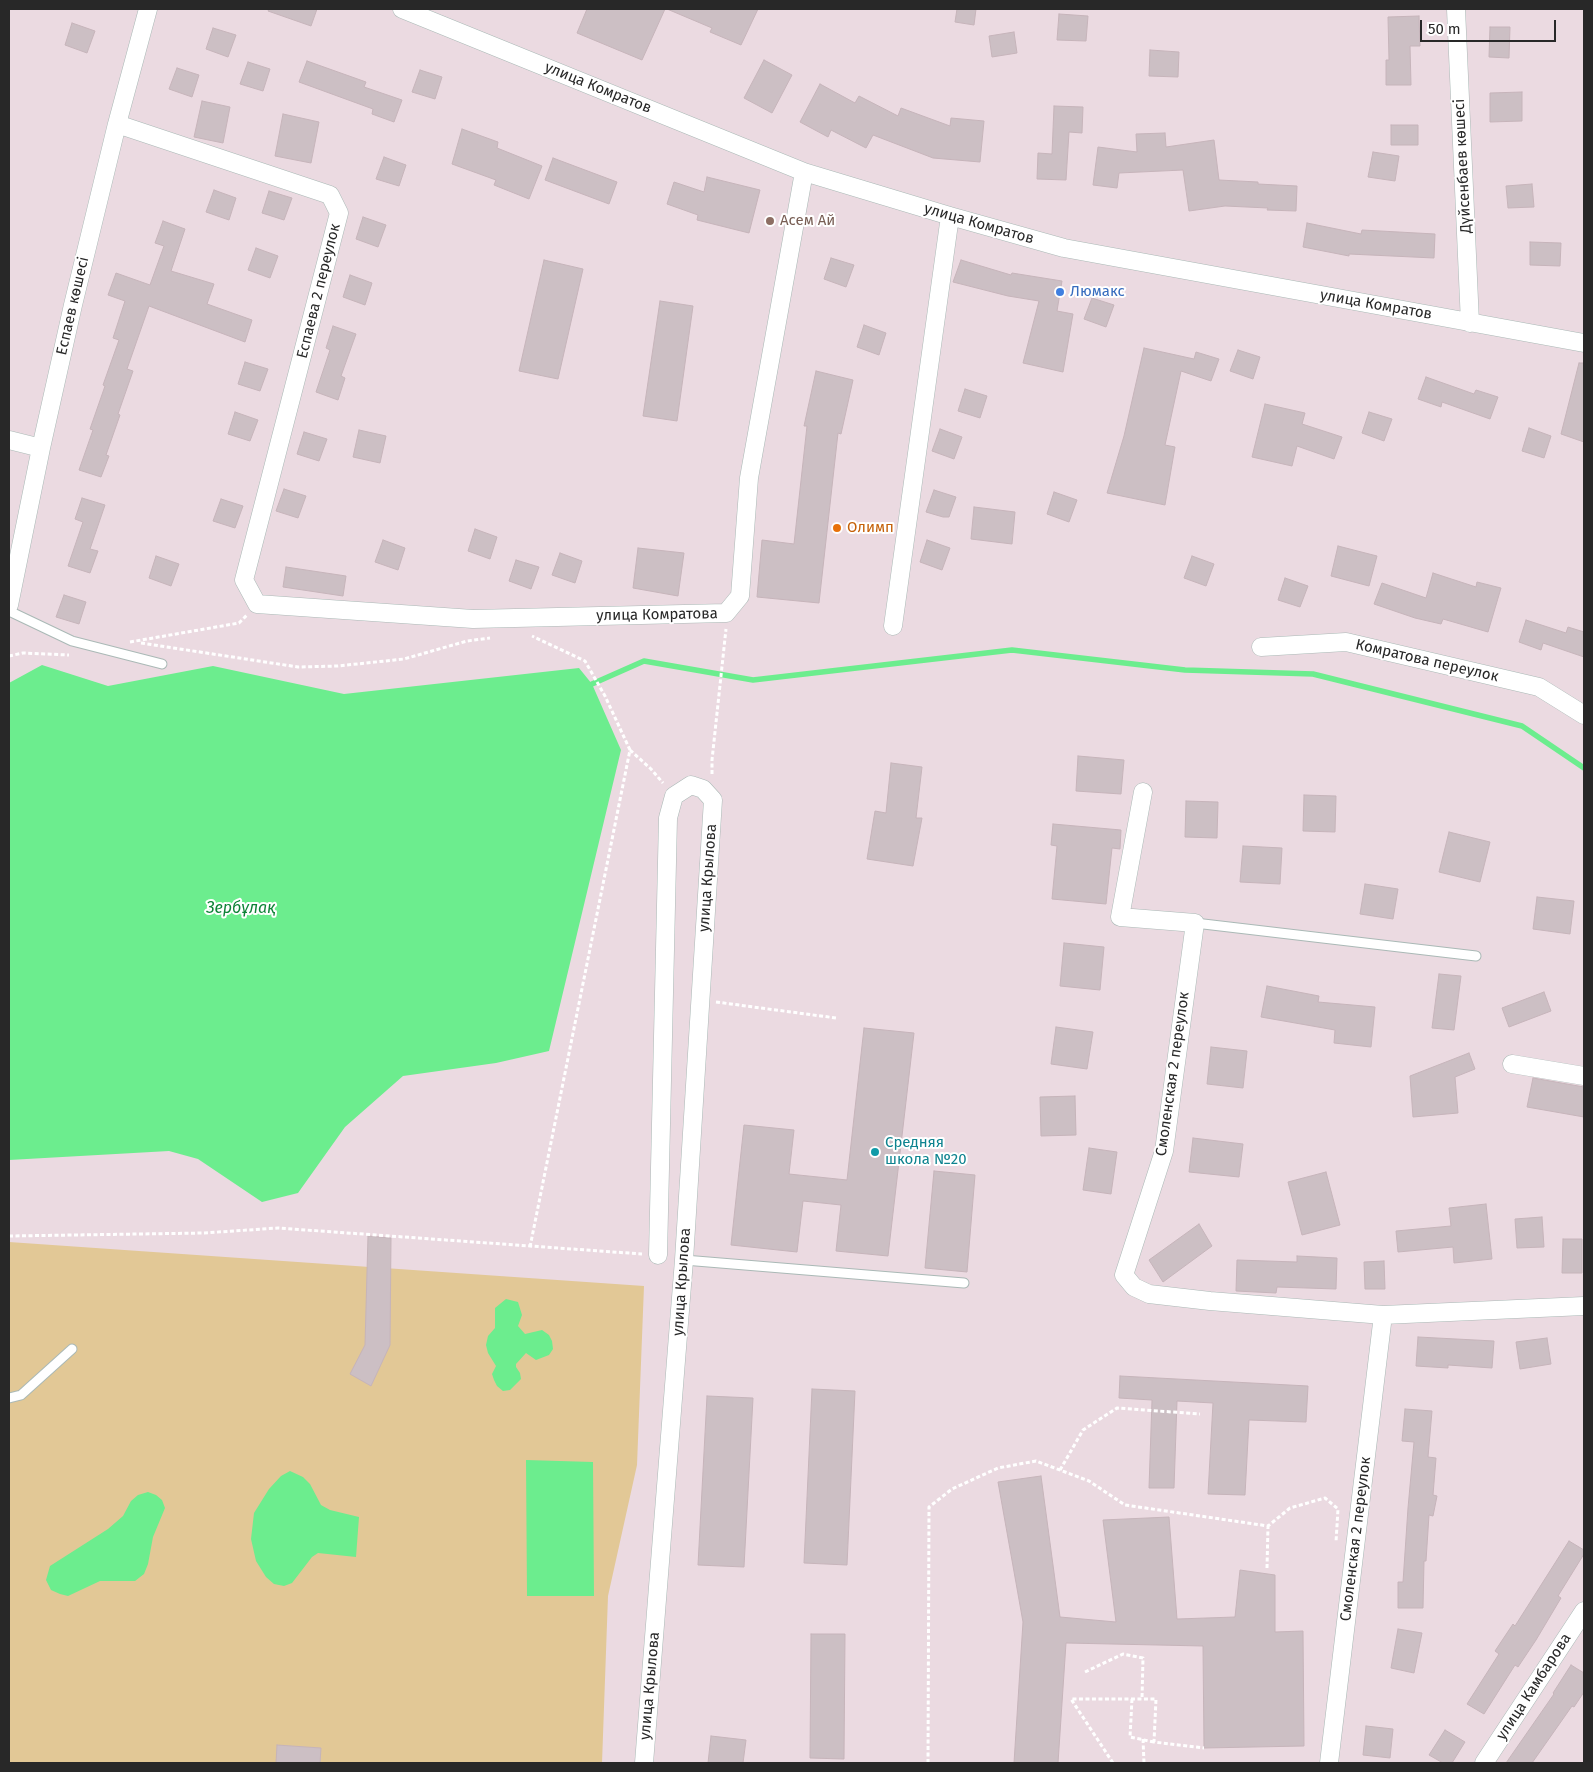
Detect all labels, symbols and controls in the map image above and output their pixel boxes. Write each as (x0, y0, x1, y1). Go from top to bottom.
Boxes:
scale bar (1423, 10, 1559, 42)
text: 50 m (1428, 20, 1461, 38)
street label: улица Комратов (542, 58, 654, 118)
street label: Дүйсенбаев көшесі (1450, 98, 1476, 234)
street label: улица Комратов (922, 200, 1036, 248)
place label: Асем Ай (780, 212, 835, 230)
marker: Асем Ай (764, 215, 776, 227)
street label: Еспаева 2 переулок (294, 222, 344, 360)
street label: Еспаев көшесі (53, 255, 93, 357)
place label: Люмакс (1070, 283, 1125, 301)
marker: Люмакс (1054, 286, 1066, 298)
street label: улица Комратов (1319, 286, 1433, 324)
place label: Олимп (847, 519, 894, 537)
marker: Олимп (831, 522, 843, 534)
street label: улица Комратова (596, 605, 718, 625)
street label: Комратова переулок (1354, 636, 1500, 686)
street label: улица Крылова (695, 823, 721, 933)
water label: Зербұлақ (206, 899, 276, 919)
street label: Смоленская 2 переулок (1153, 991, 1193, 1157)
place label: Средняя школа №20 (885, 1134, 967, 1169)
marker: Средняя школа №20 (869, 1146, 881, 1158)
street label: улица Крылова (669, 1227, 695, 1337)
street label: Смоленская 2 переулок (1337, 1456, 1375, 1622)
street label: улица Камбарова (1493, 1630, 1575, 1744)
street label: улица Крылова (636, 1631, 664, 1741)

